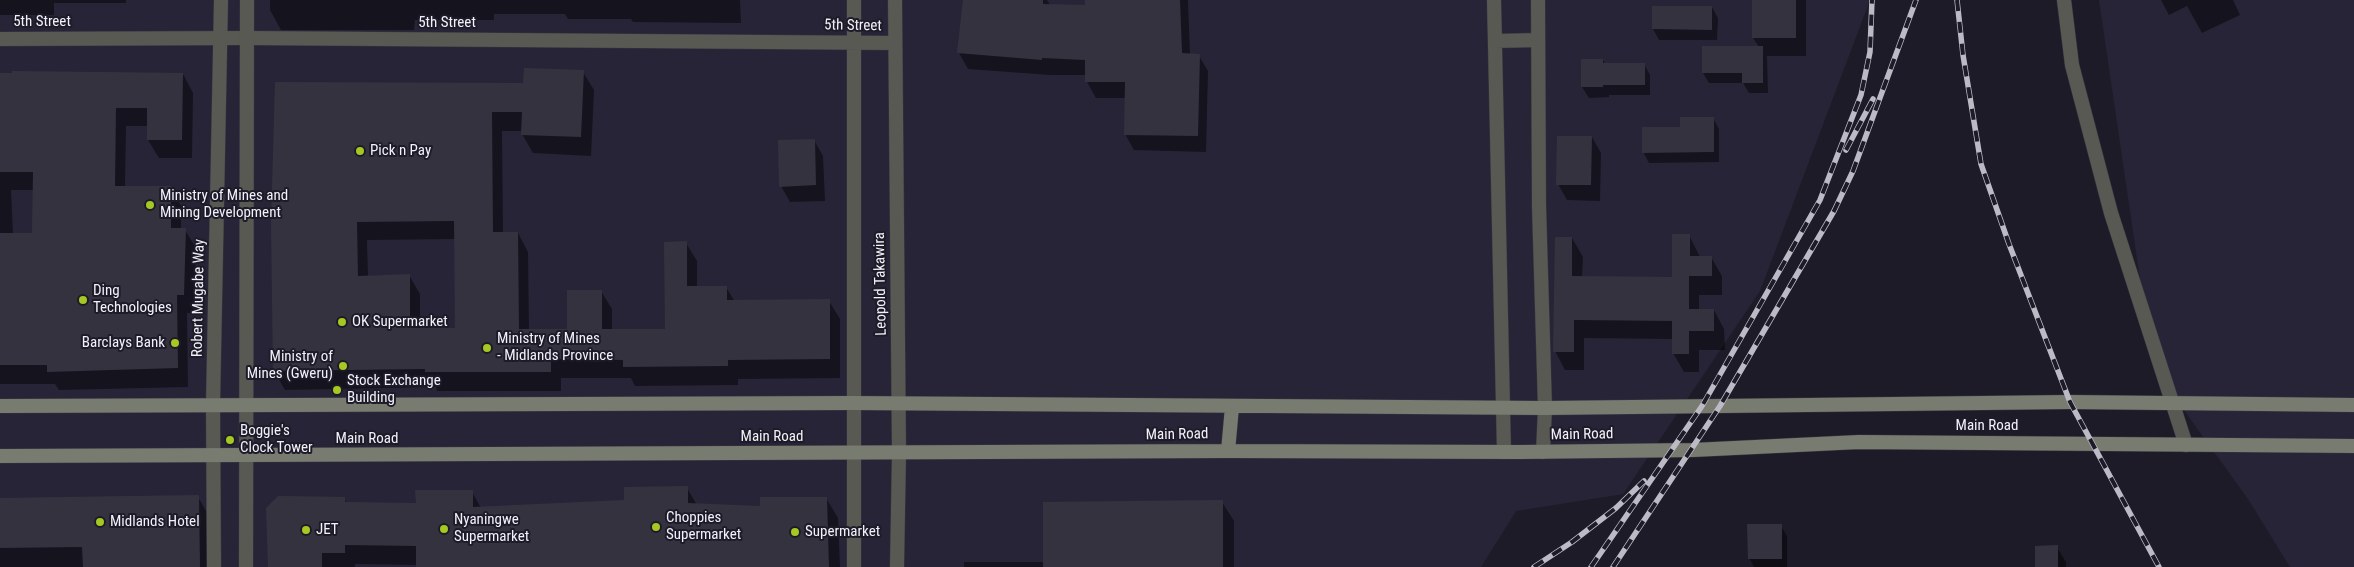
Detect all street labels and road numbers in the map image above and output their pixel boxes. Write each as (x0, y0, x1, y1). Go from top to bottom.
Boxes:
street label: 5th Street (13, 13, 71, 31)
street label: 5th Street (418, 14, 476, 32)
street label: 5th Street (824, 16, 882, 36)
street label: Leopold Takawira (871, 232, 891, 336)
street label: Robert Mugabe Way (189, 239, 209, 357)
street label: Main Road (1956, 417, 2018, 435)
street label: Main Road (1145, 425, 1209, 445)
street label: Main Road (1550, 425, 1614, 445)
street label: Main Road (741, 428, 803, 446)
street label: Main Road (336, 430, 398, 448)

